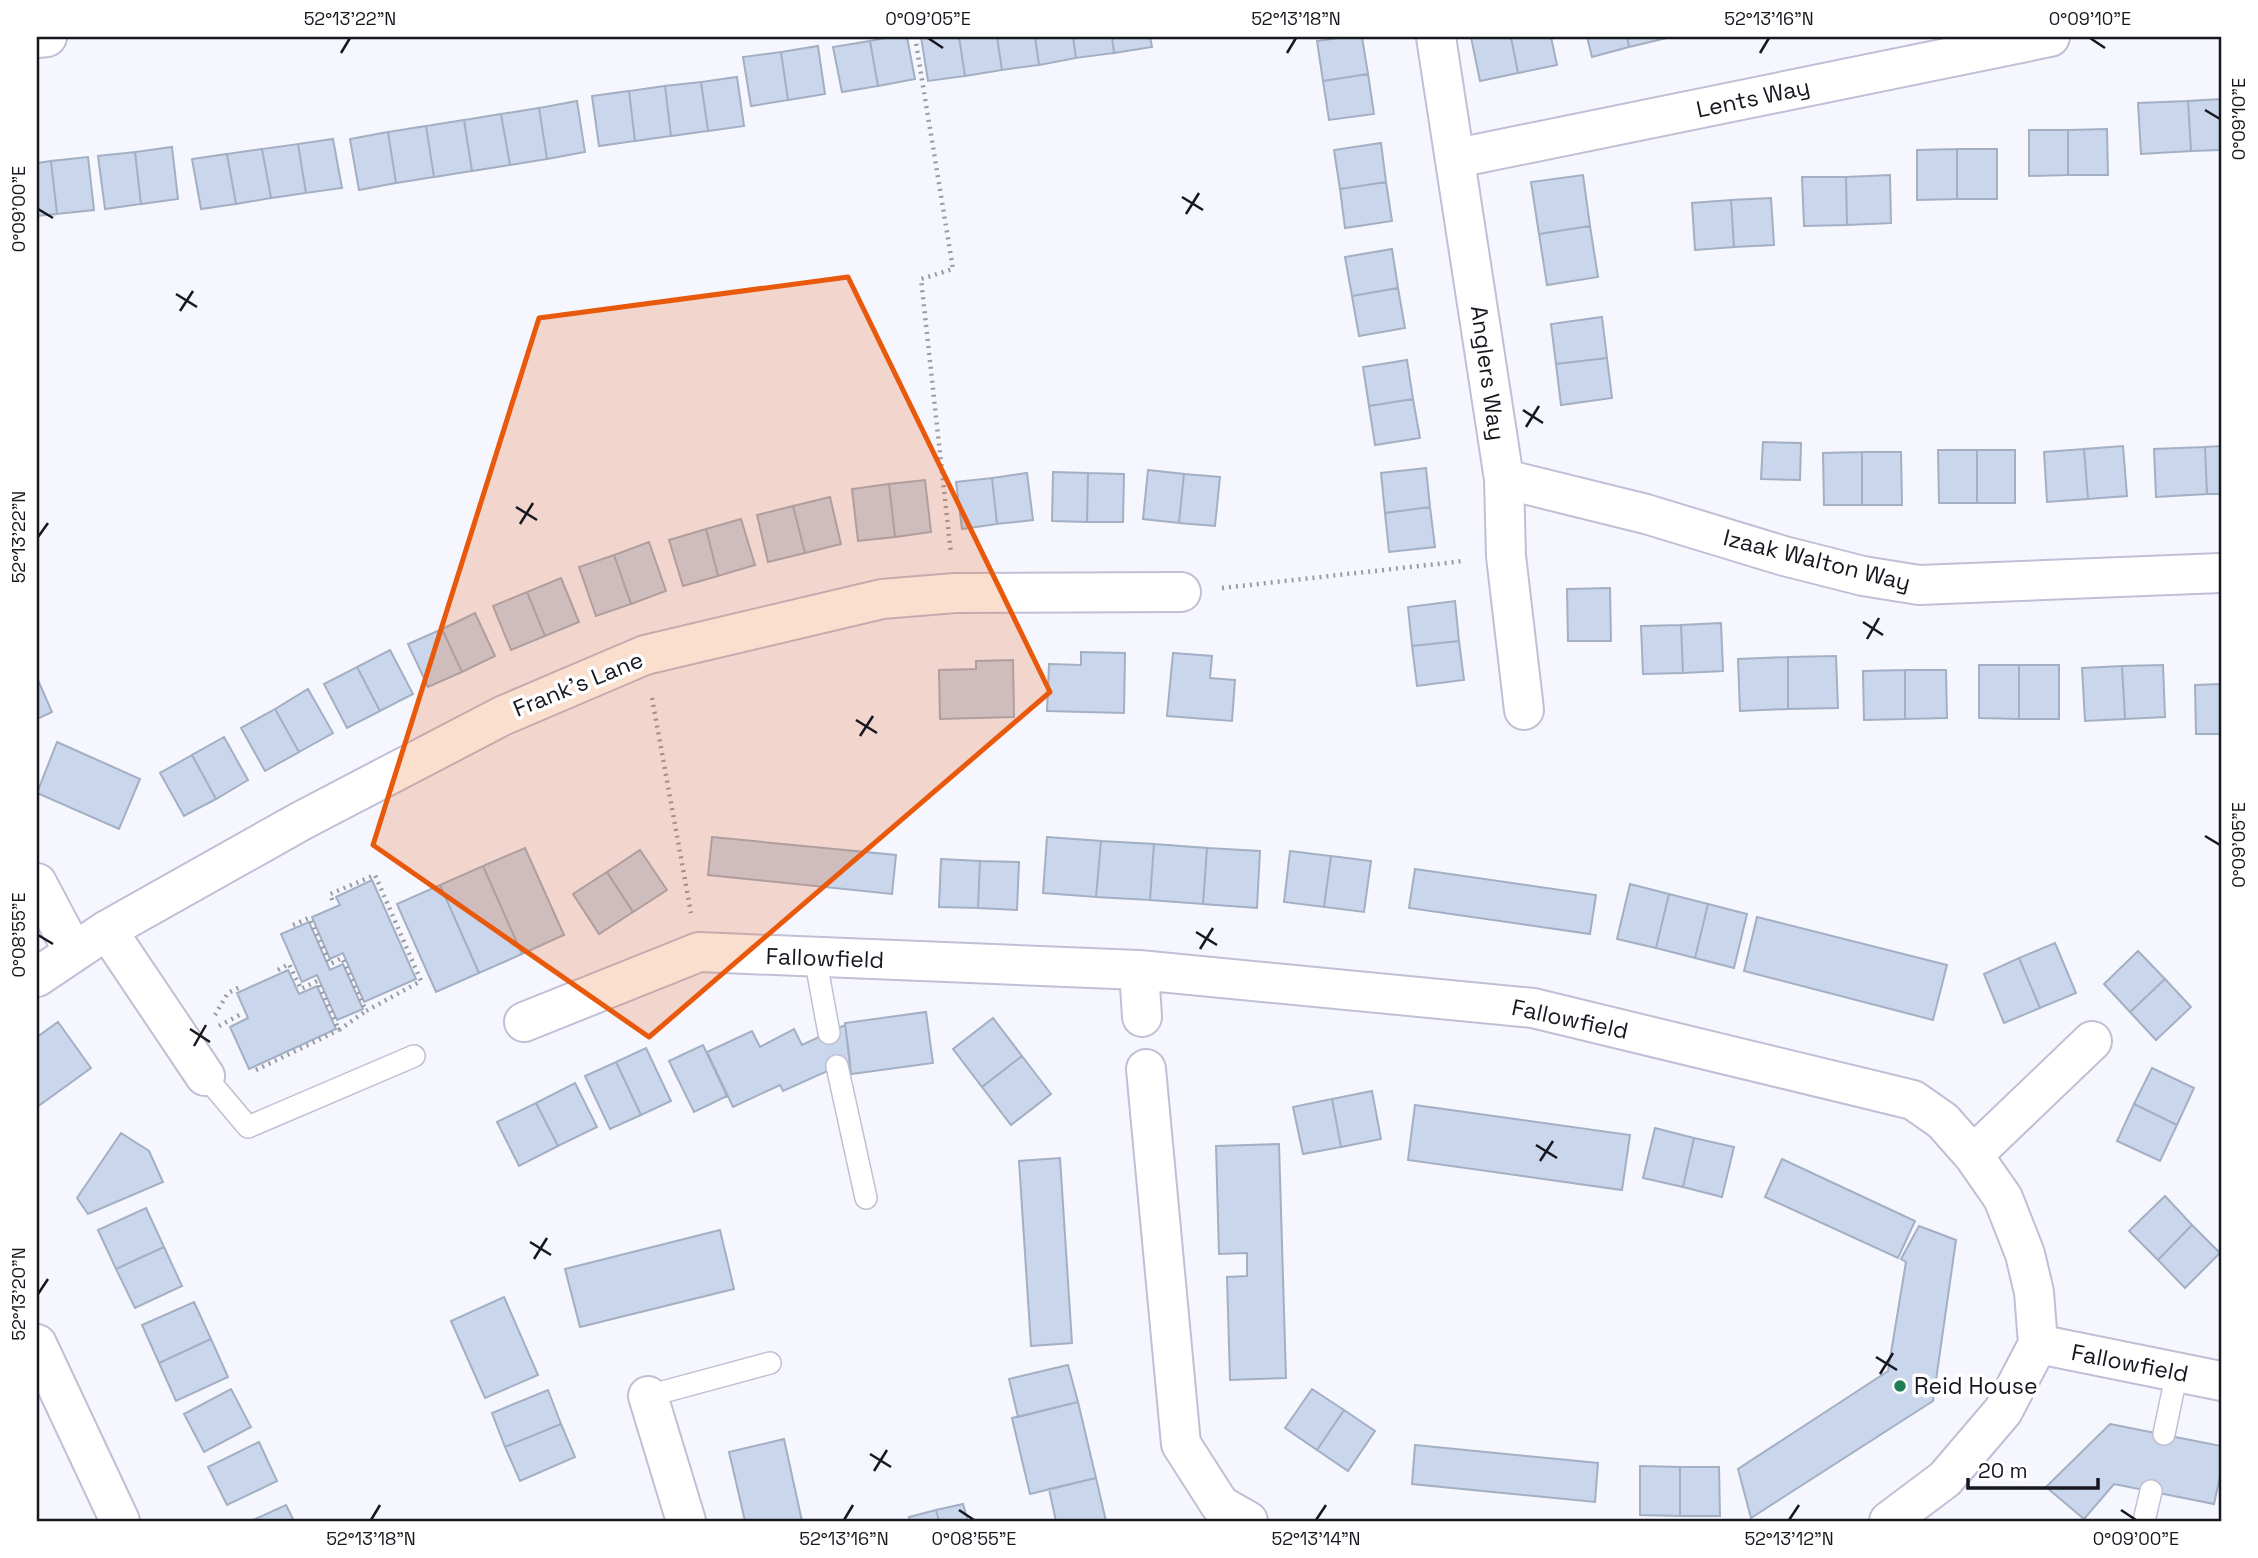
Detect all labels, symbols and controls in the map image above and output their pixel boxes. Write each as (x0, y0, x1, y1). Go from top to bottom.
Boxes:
text: 52°13'22"N (304, 7, 396, 30)
text: 0°09'05"E (885, 7, 971, 30)
text: 52°13'18"N (1251, 7, 1341, 30)
text: 52°13'16"N (1724, 7, 1814, 30)
text: 0°09'10"E (2049, 7, 2131, 30)
street label: Lents Way (1694, 71, 1812, 125)
text: 0°09'10"E (2227, 78, 2250, 160)
text: 0°09'00"E (7, 166, 30, 252)
street label: Anglers Way (1464, 304, 1512, 442)
text: 52°13'22"N (7, 491, 30, 583)
street label: Izaak Walton Way (1720, 522, 1914, 598)
street label: Frank's Lane (509, 644, 647, 724)
text: 0°09'05"E (2227, 802, 2250, 888)
text: 0°08'55"E (7, 892, 30, 978)
street label: Fallowfield (765, 941, 885, 975)
street label: Fallowfield (1509, 992, 1631, 1046)
text: 52°13'20"N (7, 1247, 30, 1341)
street label: Fallowfield (2069, 1337, 2191, 1389)
place label: Reid House (1914, 1371, 2038, 1401)
marker: Reid House (1892, 1378, 1908, 1394)
scale bar (1968, 1446, 2097, 1490)
text: 20 m (1978, 1457, 2028, 1484)
text: 52°13'18"N (326, 1527, 416, 1550)
text: 52°13'16"N (799, 1527, 889, 1550)
text: 0°08'55"E (931, 1527, 1017, 1550)
text: 52°13'14"N (1272, 1527, 1361, 1550)
text: 52°13'12"N (1744, 1527, 1834, 1550)
text: 0°09'00"E (2093, 1527, 2179, 1550)

